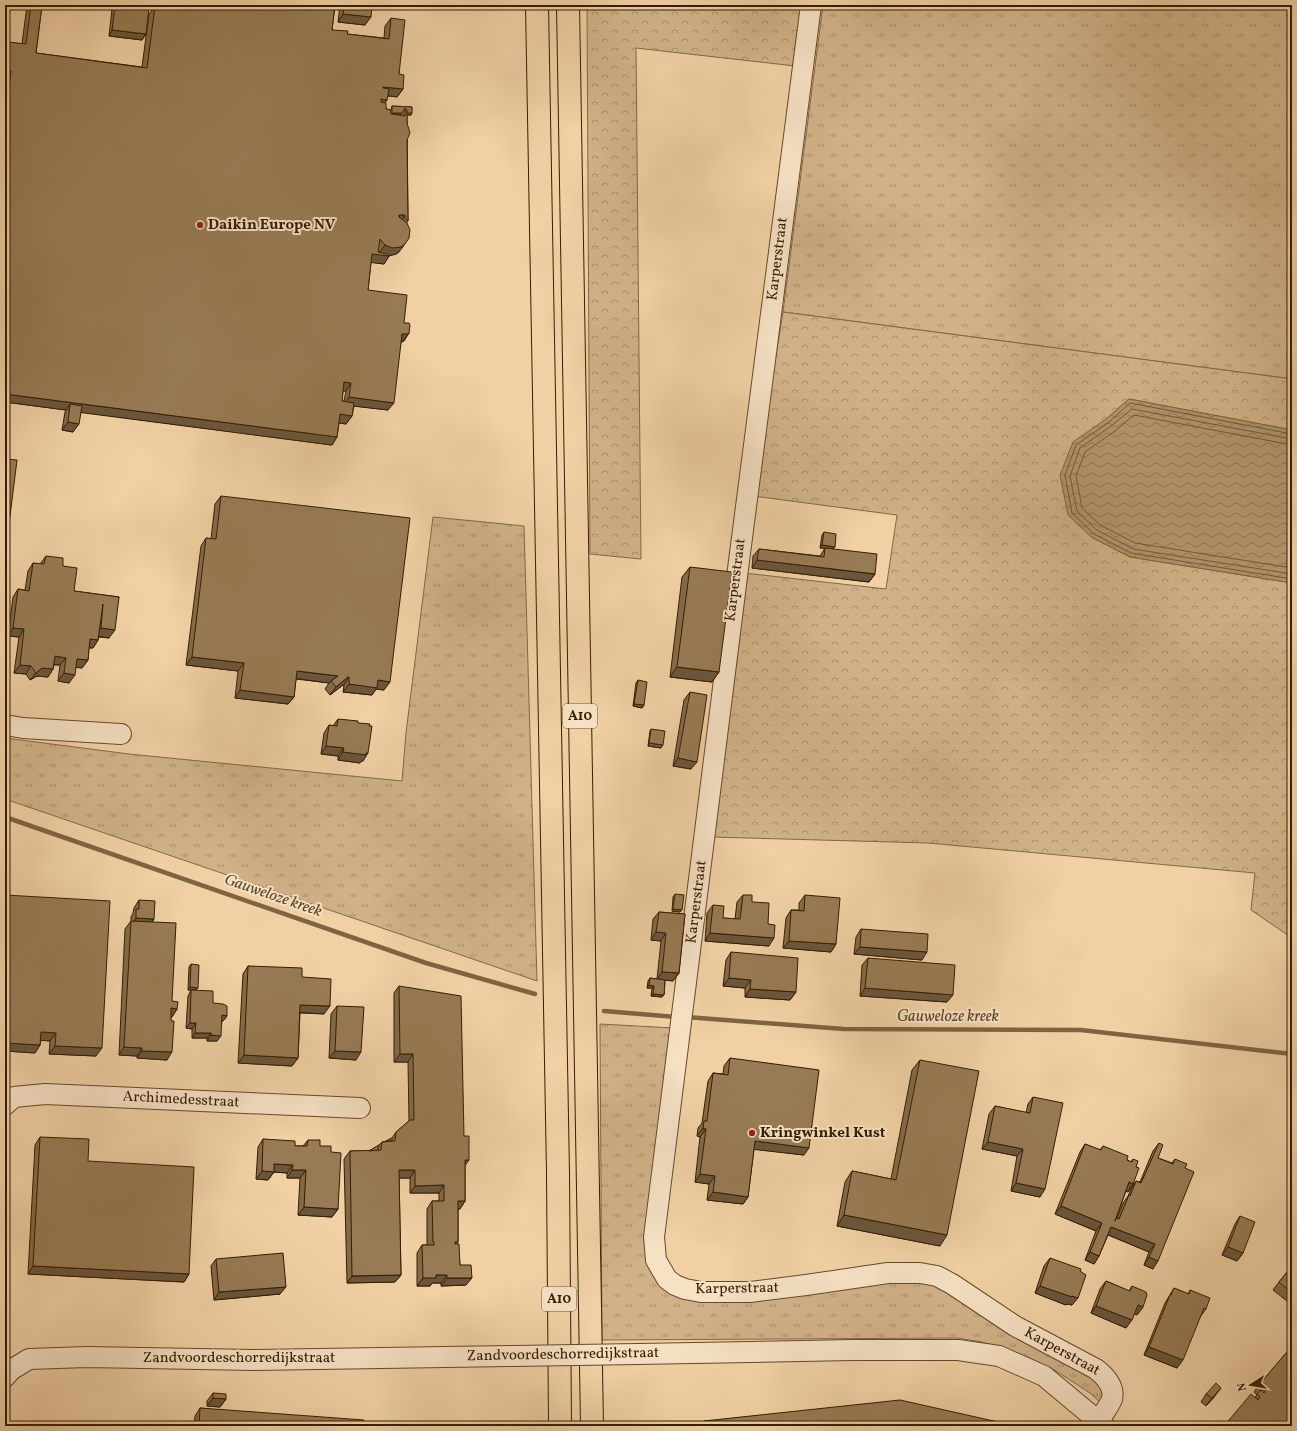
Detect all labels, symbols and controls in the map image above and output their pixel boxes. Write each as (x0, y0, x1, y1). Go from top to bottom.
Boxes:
place label: Daikin Europe NV (208, 215, 336, 236)
street label: Karperstraat (762, 216, 794, 302)
marker: Daikin Europe NV (195, 220, 205, 230)
street label: Karperstraat (720, 537, 752, 623)
road number: A10 (563, 704, 597, 728)
street label: Karperstraat (681, 859, 713, 945)
water label: Gauweloze kreek (221, 869, 325, 923)
water label: Gauweloze kreek (897, 1006, 1000, 1028)
street label: Archimedesstraat (122, 1086, 240, 1114)
place label: Kringwinkel Kust (760, 1123, 886, 1144)
marker: Kringwinkel Kust (747, 1128, 757, 1138)
street label: Karperstraat (695, 1278, 779, 1300)
road number: A10 (542, 1287, 576, 1311)
street label: Karperstraat (1020, 1322, 1104, 1382)
street label: Zandvoordeschorredijkstraat (467, 1343, 659, 1367)
street label: Zandvoordeschorredijkstraat (143, 1348, 335, 1369)
north arrow (1231, 1365, 1271, 1405)
text: N (1235, 1381, 1251, 1392)

